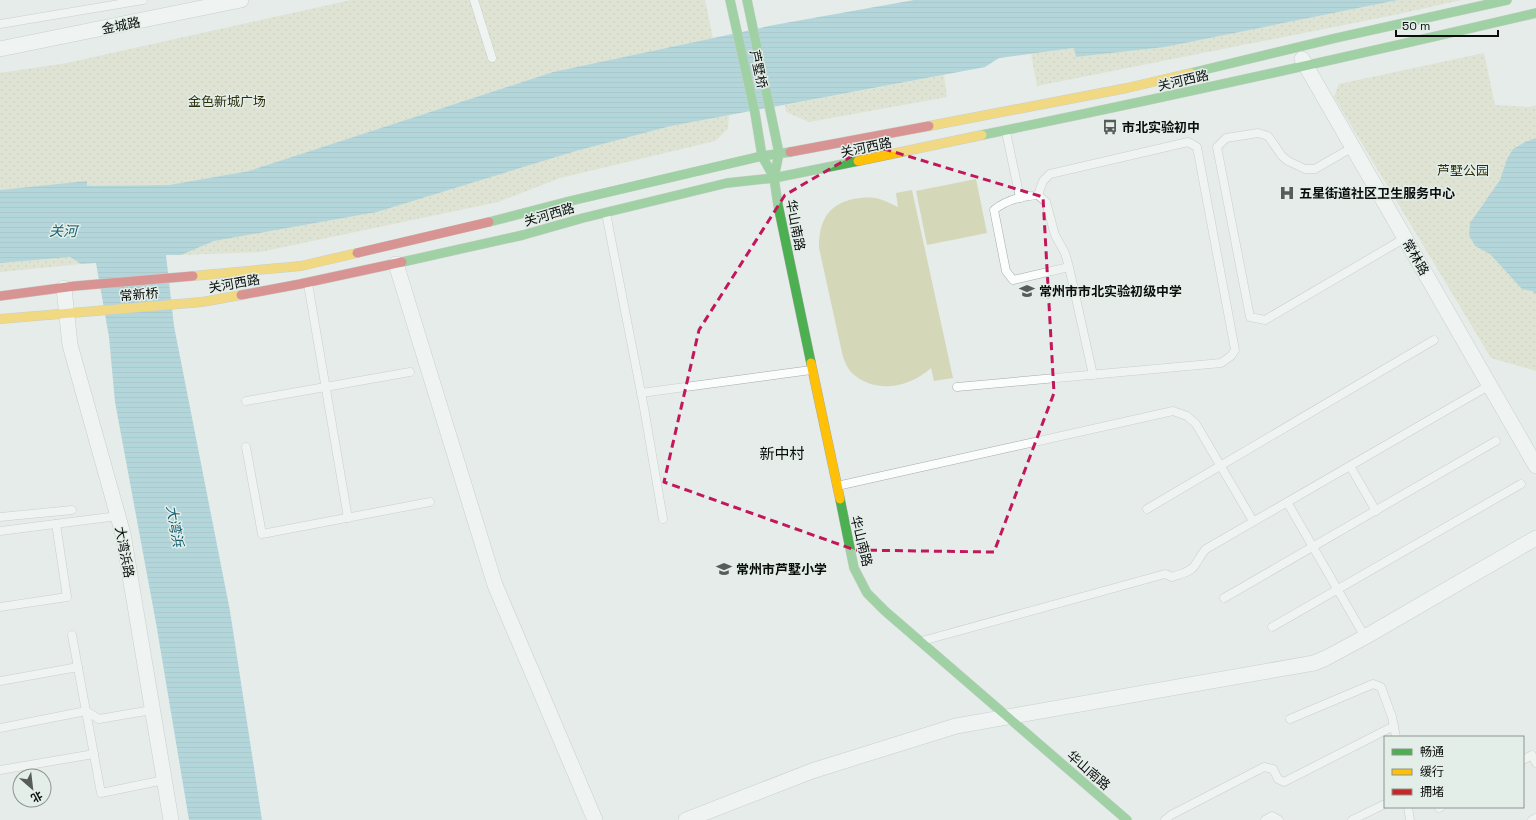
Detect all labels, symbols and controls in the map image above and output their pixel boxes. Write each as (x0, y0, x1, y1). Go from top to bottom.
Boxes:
scale bar (1396, 12, 1498, 38)
street label: 金城路 (100, 13, 142, 38)
text: 50 m (1402, 18, 1430, 34)
street label: 芦墅桥 (746, 48, 771, 90)
street label: 关河西路 (1156, 66, 1210, 95)
park label: 金色新城广场 (188, 93, 266, 110)
bus stop icon: 市北实验初中 (1101, 118, 1119, 136)
place label: 市北实验初中 (1122, 119, 1200, 136)
street label: 关河西路 (839, 134, 893, 161)
park label: 芦墅公园 (1437, 162, 1489, 179)
hospital icon: 五星街道社区卫生服务中心 (1278, 184, 1296, 202)
place label: 五星街道社区卫生服务中心 (1299, 185, 1455, 202)
street label: 华山南路 (782, 198, 809, 252)
street label: 关河西路 (522, 199, 576, 230)
water label: 关河 (49, 222, 80, 240)
street label: 常林路 (1398, 236, 1433, 278)
street label: 关河西路 (207, 271, 261, 296)
school or university icon: 常州市市北实验初级中学 (1018, 282, 1036, 300)
place label: 常州市市北实验初级中学 (1039, 283, 1182, 300)
street label: 常新桥 (119, 284, 159, 305)
district label: 新中村 (759, 444, 805, 463)
water label: 大湾浜 (162, 504, 188, 549)
street label: 华山南路 (847, 514, 876, 568)
street label: 大湾浜路 (111, 525, 138, 579)
school or university icon: 常州市芦墅小学 (715, 560, 733, 578)
place label: 常州市芦墅小学 (736, 561, 827, 578)
legend (1384, 736, 1524, 808)
text: 畅通 (1420, 744, 1444, 760)
street label: 华山南路 (1063, 747, 1114, 794)
text: 缓行 (1420, 764, 1444, 780)
north arrow (12, 768, 52, 808)
text: 拥堵 (1420, 784, 1444, 800)
text: 北 (29, 788, 45, 806)

